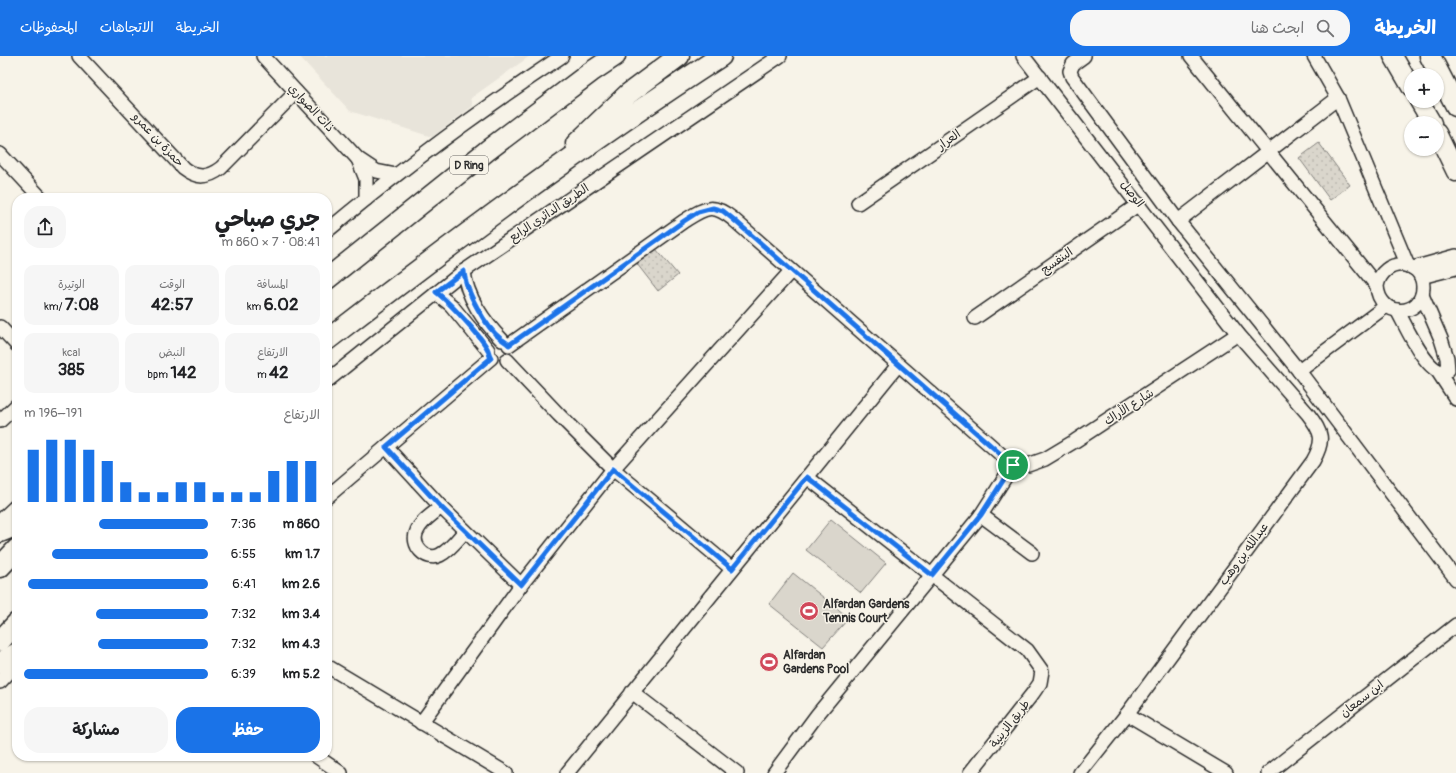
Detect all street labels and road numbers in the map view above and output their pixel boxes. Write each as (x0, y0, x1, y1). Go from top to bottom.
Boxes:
street label: ذات الصواري (284, 81, 337, 136)
street label: حمزة بن عمرو (128, 109, 187, 170)
street label: العرار (933, 127, 964, 154)
road number: D Ring (450, 156, 488, 174)
street label: الوصل (1117, 177, 1147, 211)
street label: الطريق الدائري الرابع (506, 181, 592, 246)
street label: البنفسج (1038, 244, 1077, 278)
street label: شارع الأراك (1101, 385, 1157, 429)
street label: عبدالله بن وهب (1216, 520, 1272, 588)
street label: ابن سمعان (1337, 677, 1387, 721)
street label: طريق الزينية (987, 697, 1033, 751)

